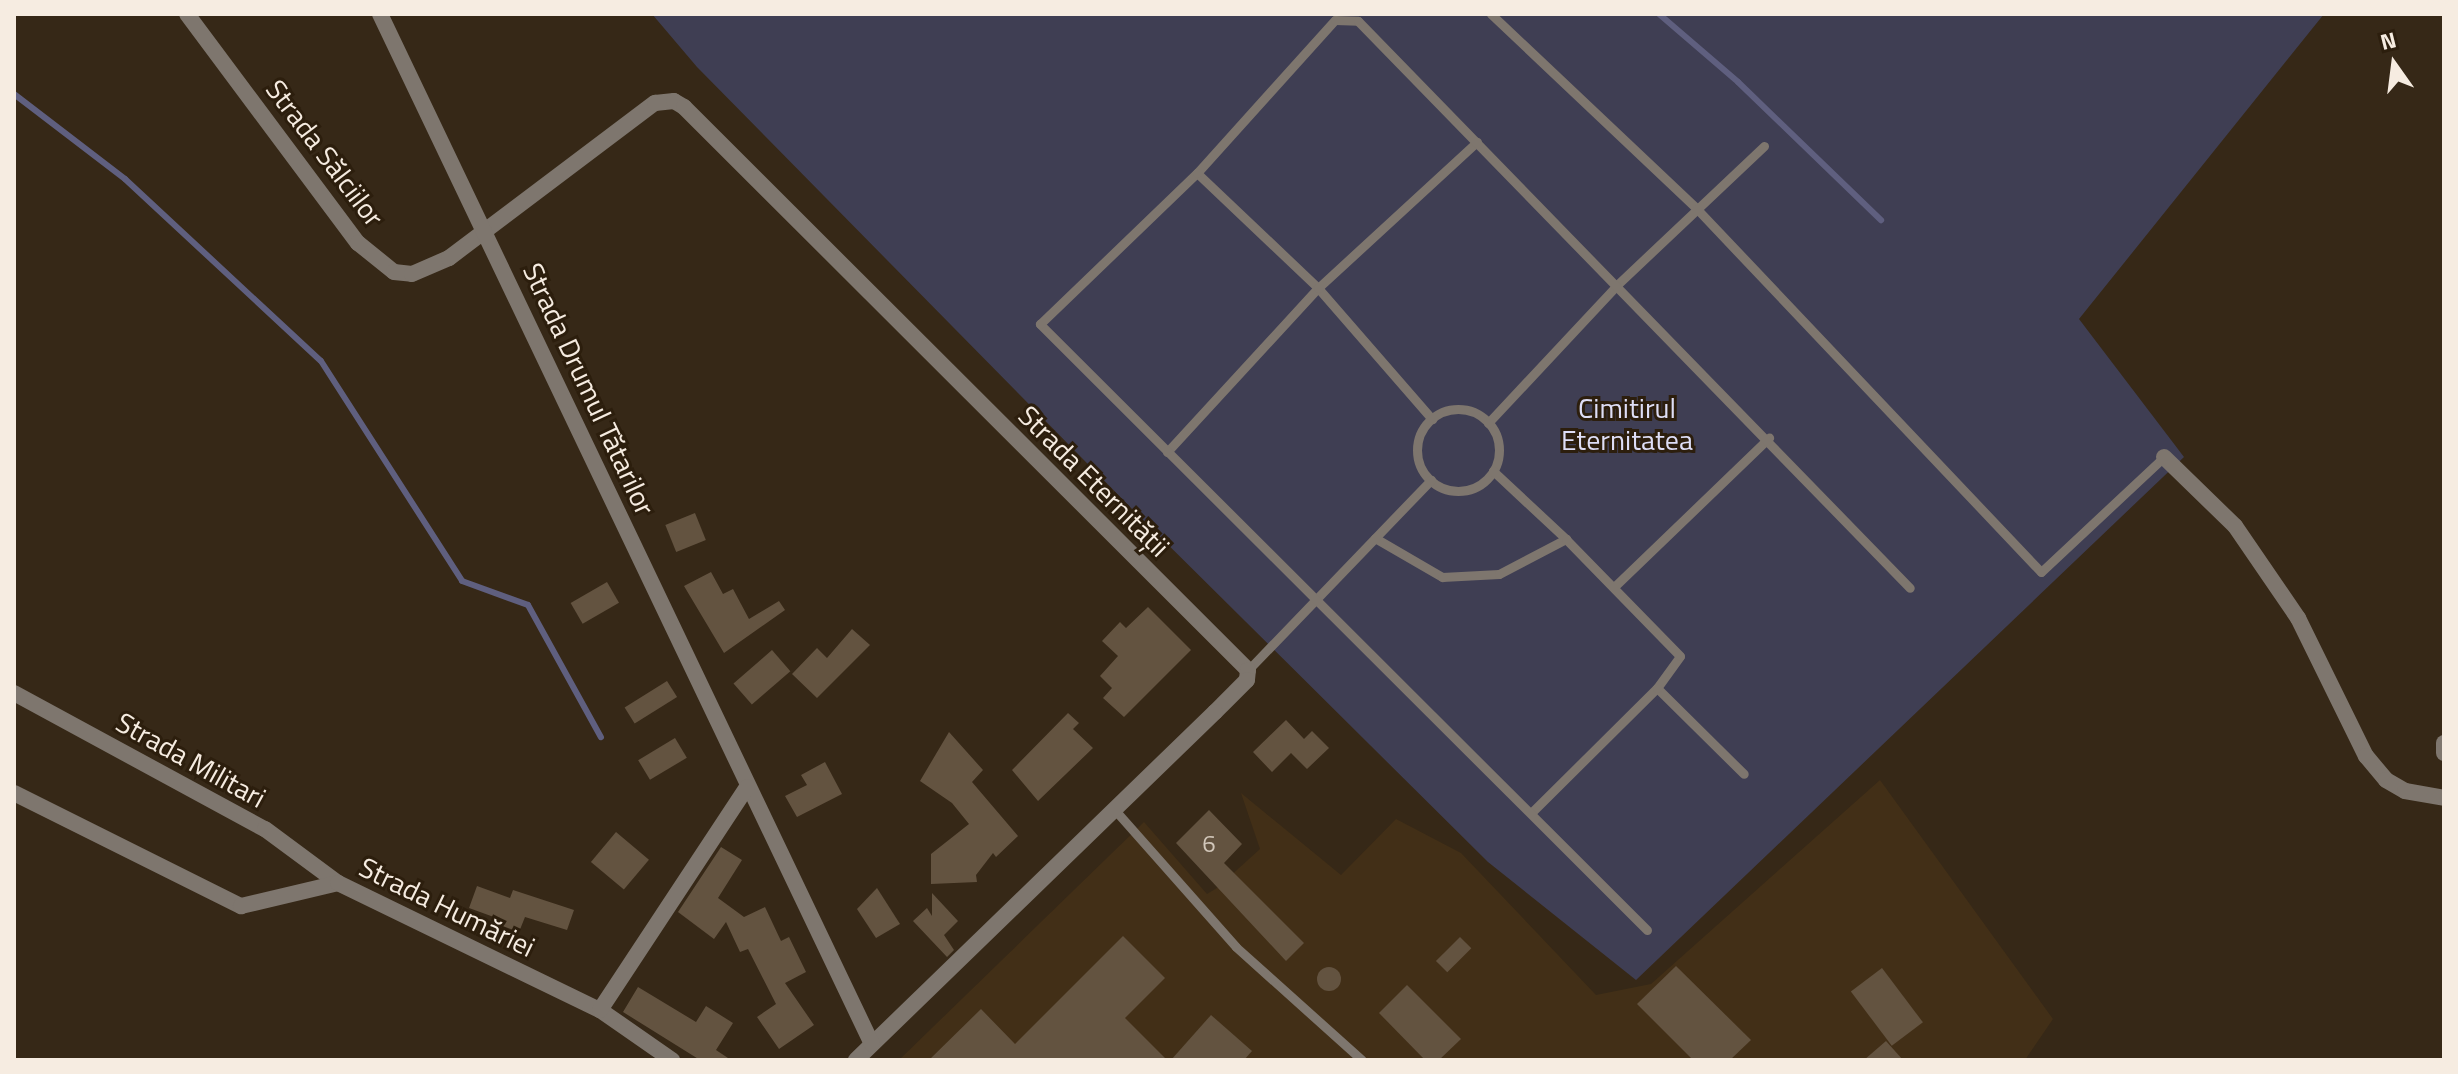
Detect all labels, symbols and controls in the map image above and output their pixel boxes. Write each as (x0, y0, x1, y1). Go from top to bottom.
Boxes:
text: N (2377, 22, 2400, 59)
north arrow (2354, 24, 2434, 104)
street label: Strada Sălciilor (259, 73, 391, 233)
street label: Strada Drumul Tătarilor (516, 258, 662, 520)
park label: Cimitirul Eternitatea (1561, 391, 1693, 457)
street label: Strada Eternității (1012, 399, 1176, 563)
street label: Strada Militari (111, 705, 271, 815)
house number: 6 (1202, 830, 1216, 858)
street label: Strada Humăriei (354, 850, 540, 964)

